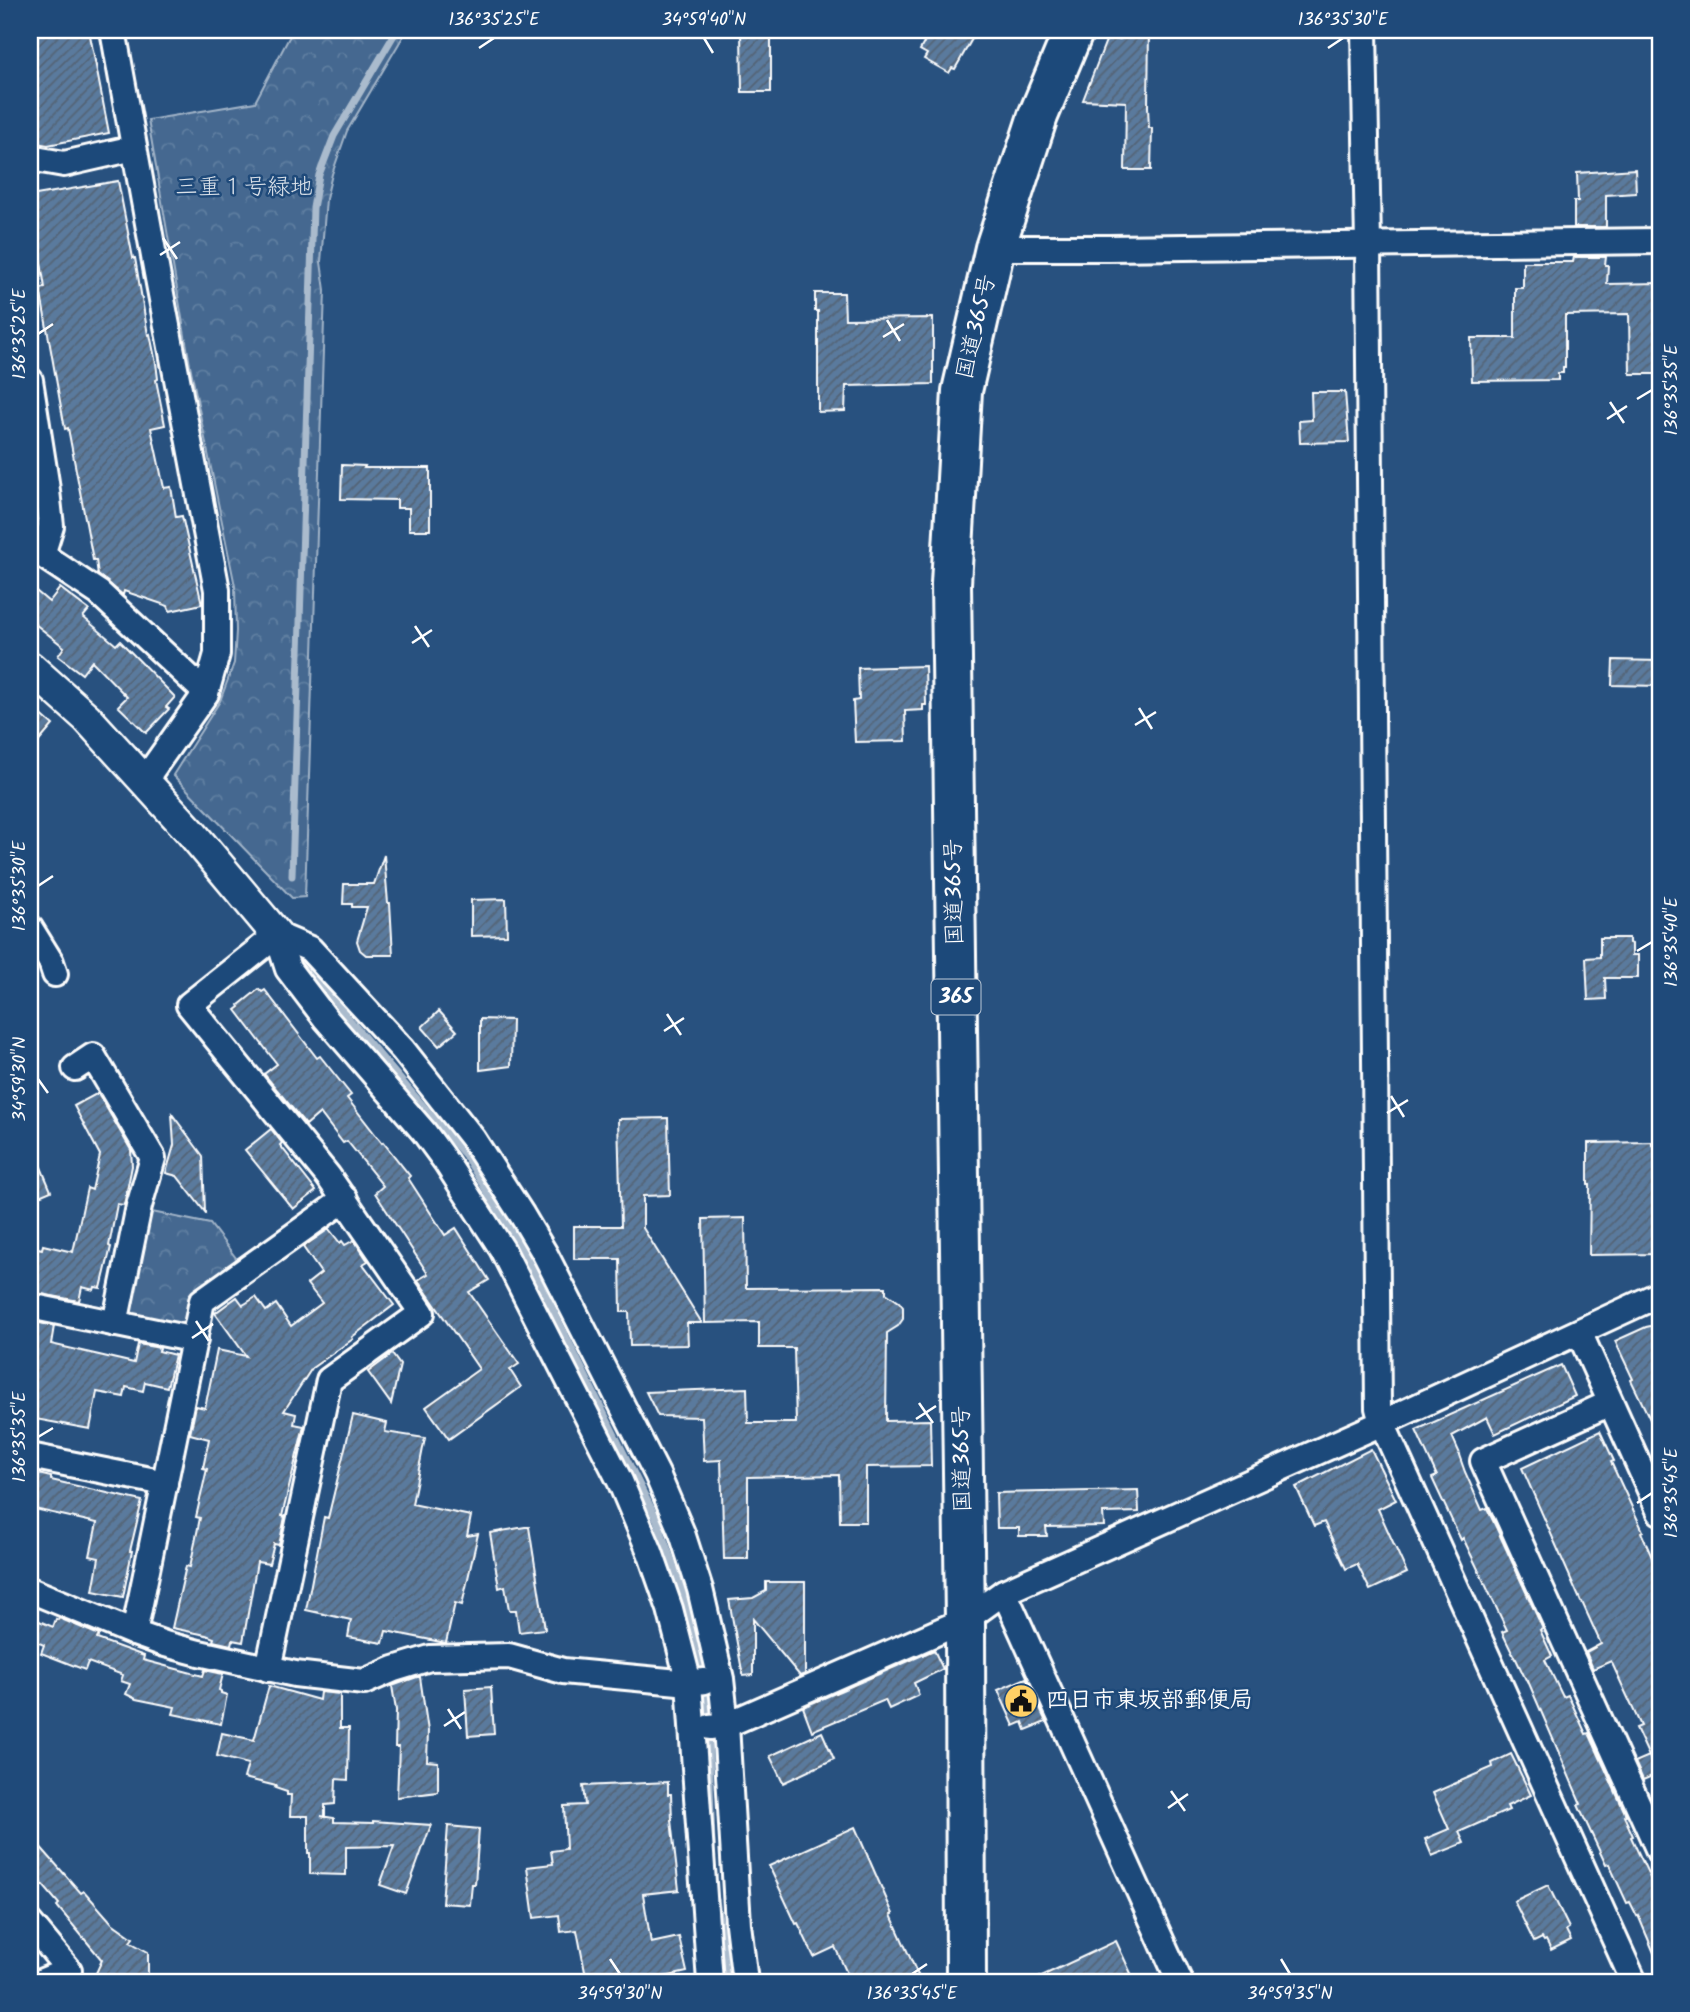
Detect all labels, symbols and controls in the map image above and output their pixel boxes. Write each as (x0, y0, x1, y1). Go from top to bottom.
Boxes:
text: 136°35'25"E (448, 6, 540, 35)
text: 34°59'40"N (662, 6, 746, 35)
text: 136°35'30"E (1298, 6, 1389, 35)
park label: 三重１号緑地 (175, 170, 313, 206)
street label: 国道365号 (947, 271, 1007, 383)
text: 136°35'25"E (6, 288, 35, 380)
text: 136°35'35"E (1658, 344, 1687, 436)
street label: 国道365号 (936, 838, 974, 946)
text: 136°35'30"E (6, 840, 35, 931)
text: 136°35'40"E (1658, 897, 1687, 987)
road number: 365 (932, 979, 981, 1014)
text: 34°59'30"N (6, 1037, 35, 1121)
text: 136°35'35"E (6, 1391, 35, 1483)
street label: 国道365号 (944, 1405, 982, 1513)
text: 136°35'45"E (1658, 1447, 1687, 1538)
public building icon: 四日市東坂部郵便局 (1002, 1682, 1040, 1720)
place label: 四日市東坂部郵便局 (1046, 1683, 1253, 1719)
text: 34°59'30"N (578, 1980, 662, 2009)
text: 136°35'45"E (867, 1980, 958, 2009)
text: 34°59'35"N (1247, 1980, 1333, 2009)

